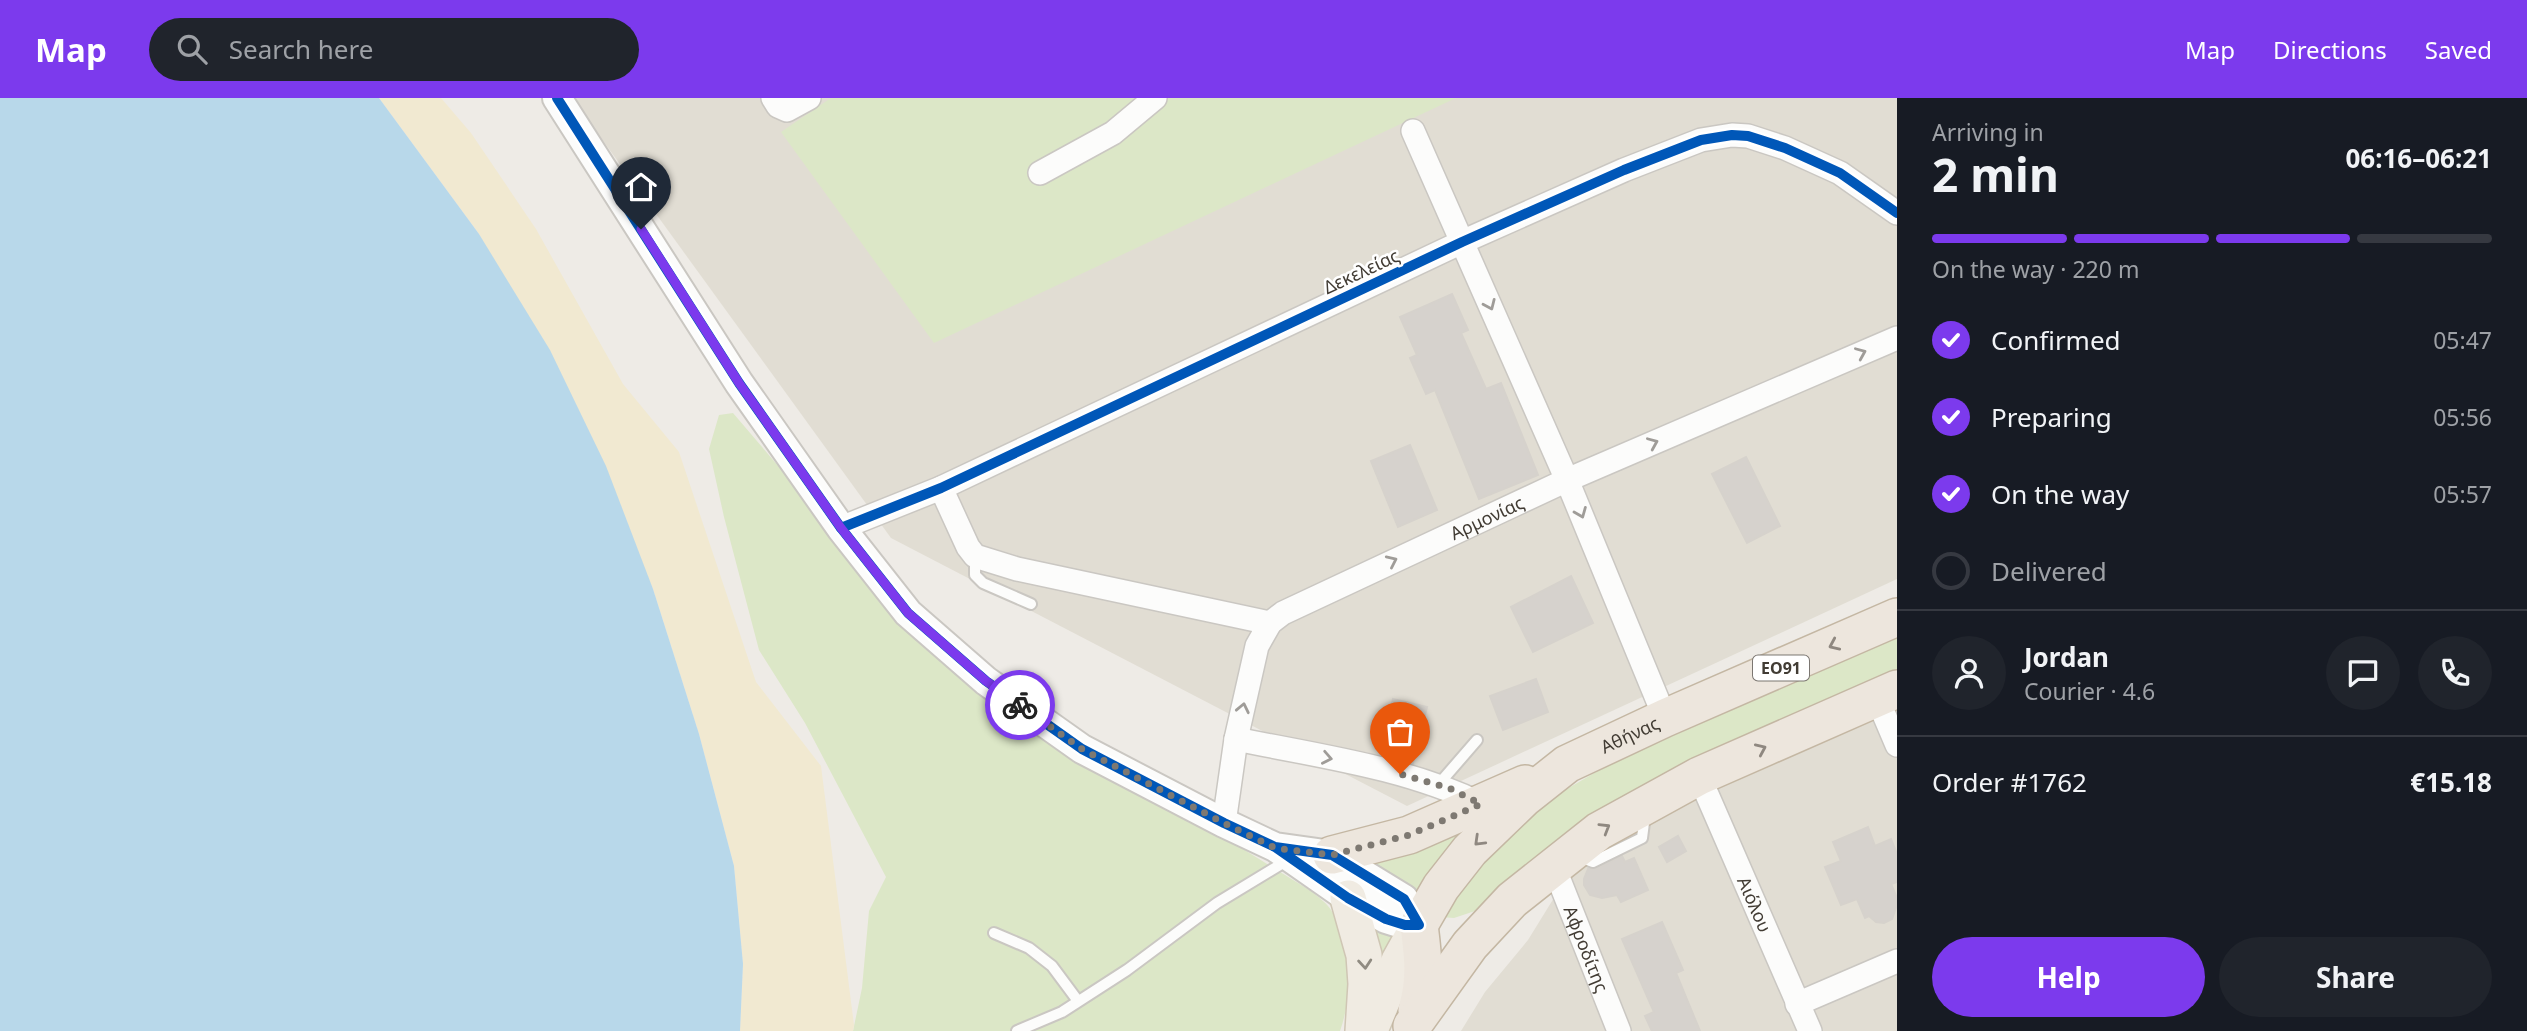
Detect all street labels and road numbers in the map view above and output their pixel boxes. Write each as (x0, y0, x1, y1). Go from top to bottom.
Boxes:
street label: Δεκελείας (1319, 243, 1403, 299)
street label: Αρμονίας (1446, 490, 1528, 545)
road number: ΕΟ91 (1753, 656, 1809, 680)
street label: Αθήνας (1597, 710, 1663, 759)
street label: Αιόλου (1732, 873, 1778, 936)
street label: Αφροδίτης (1558, 902, 1614, 996)

